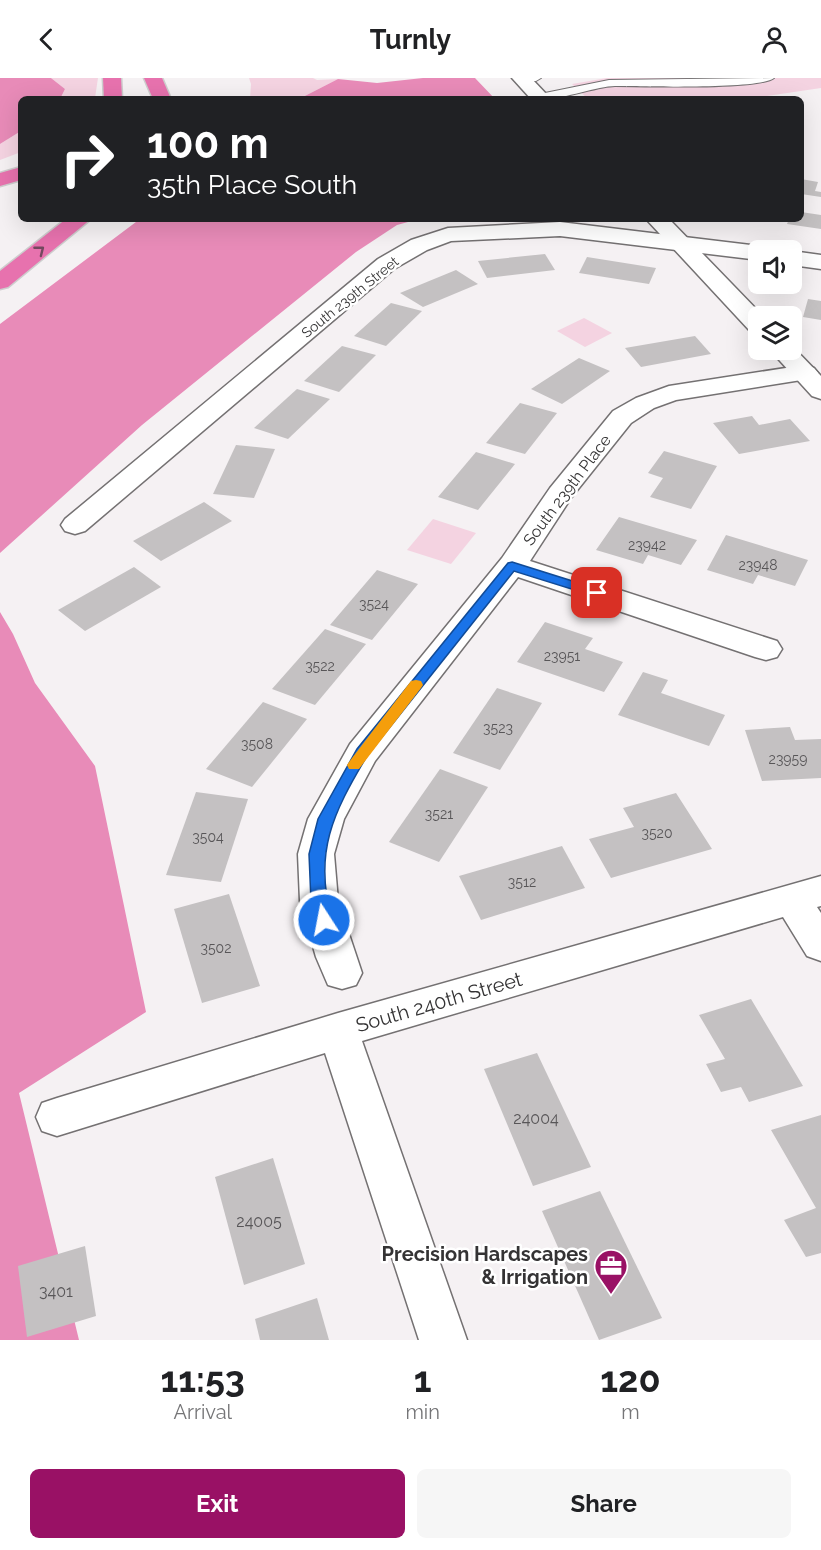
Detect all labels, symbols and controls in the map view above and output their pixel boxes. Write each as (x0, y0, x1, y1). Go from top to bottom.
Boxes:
icon: back (30, 23, 63, 56)
icon: person (758, 23, 791, 56)
text: Turnly (370, 24, 451, 55)
text: 100 m (147, 119, 269, 168)
icon: right (48, 120, 126, 198)
text: 35th Place South (147, 169, 357, 200)
map controls (748, 240, 802, 360)
button: sound (748, 240, 802, 294)
one-way arrow (33, 247, 44, 258)
street label: South 239th Street (298, 253, 402, 341)
button: layers (748, 306, 802, 360)
street label: South 239th Place (519, 431, 615, 549)
house number: 23942 (628, 537, 666, 553)
house number: 23948 (739, 557, 777, 573)
pin (571, 567, 622, 618)
icon: arrive (580, 576, 613, 609)
house number: 3524 (359, 596, 389, 612)
house number: 23951 (544, 648, 580, 664)
house number: 3522 (305, 658, 335, 674)
house number: 3523 (483, 720, 513, 736)
house number: 3508 (241, 736, 273, 752)
house number: 23959 (769, 751, 807, 767)
house number: 3521 (425, 806, 453, 822)
house number: 3520 (642, 825, 672, 841)
house number: 3504 (192, 829, 224, 845)
house number: 3512 (508, 874, 536, 890)
position arrow (292, 888, 356, 952)
house number: 3502 (201, 940, 231, 956)
street label: South 240th Street (353, 967, 525, 1037)
house number: 24004 (513, 1109, 559, 1128)
house number: 24005 (236, 1212, 282, 1231)
place label: Precision Hardscapes & Irrigation (382, 1242, 588, 1289)
office icon: Precision Hardscapes & Irrigation (593, 1248, 629, 1295)
house number: 3401 (39, 1282, 73, 1301)
text: 11:53 (160, 1358, 245, 1400)
text: 1 (414, 1358, 432, 1400)
text: 120 (600, 1358, 661, 1400)
text: Arrival (173, 1400, 232, 1424)
text: min (405, 1400, 440, 1424)
text: m (621, 1400, 640, 1424)
button: Exit (30, 1469, 405, 1538)
button: Share (417, 1469, 791, 1538)

